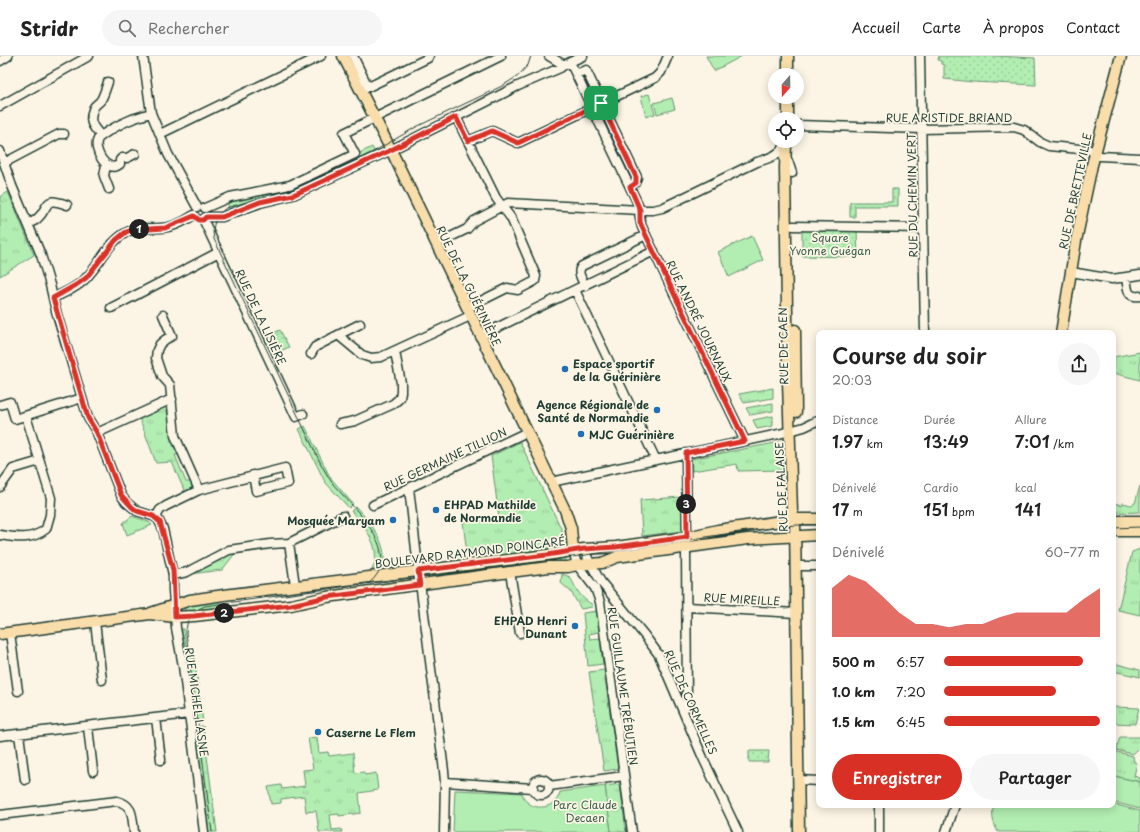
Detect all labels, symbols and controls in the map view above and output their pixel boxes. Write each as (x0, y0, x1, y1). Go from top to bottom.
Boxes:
search box (102, 10, 382, 46)
text: Stridr (20, 14, 78, 42)
text: Rechercher (148, 16, 229, 39)
icon: search (116, 17, 138, 39)
text: Accueil (852, 17, 900, 38)
text: Carte (922, 17, 961, 38)
text: À propos (983, 17, 1044, 38)
text: Contact (1066, 17, 1120, 38)
north arrow (768, 68, 804, 104)
map controls (768, 68, 804, 148)
pin (584, 86, 618, 120)
icon: arrive (590, 92, 612, 114)
street label: RUE ARISTIDE BRIAND (886, 109, 1012, 126)
button: locate (768, 112, 804, 148)
street label: RUE DE BRETTEVILLE (1054, 131, 1096, 251)
street label: RUE DU CHEMIN VERT (902, 132, 922, 258)
pin: 1 (129, 219, 149, 239)
text: 1 (136, 220, 142, 237)
street label: RUE DE LA GUÉRINIÈRE (432, 223, 506, 349)
park label: Square Yvonne Guégan (789, 229, 871, 259)
street label: RUE ANDRÉ JOURNAUX (662, 257, 736, 385)
street label: RUE DE LA LISIÈRE (231, 266, 291, 368)
street label: RUE DE CAEN (774, 307, 792, 385)
text: Course du soir (832, 338, 987, 371)
button: share (1058, 343, 1100, 385)
place label: Espace sportif de la Guérinière (573, 355, 661, 385)
marker: Espace sportif de la Guérinière (560, 364, 570, 374)
text: 20:03 (832, 370, 872, 389)
place label: Agence Régionale de Santé de Normandie (537, 396, 649, 426)
marker: Agence Régionale de Santé de Normandie (652, 405, 662, 415)
text: Distance (832, 411, 878, 428)
text: Durée (923, 411, 956, 428)
text: Allure (1015, 411, 1047, 428)
street label: RUE GERMAINE TILLION (381, 423, 509, 495)
place label: MJC Guérinière (589, 426, 674, 443)
text: 1.97 (832, 428, 863, 454)
text: 13:49 (923, 428, 969, 454)
text: 7:01 (1015, 428, 1050, 454)
marker: MJC Guérinière (576, 429, 586, 439)
text: km (863, 435, 883, 452)
text: /km (1050, 435, 1074, 452)
street label: RUE DE FALAISE (770, 441, 792, 533)
text: Dénivelé (832, 479, 877, 496)
text: Cardio (923, 479, 958, 496)
text: kcal (1015, 479, 1037, 496)
pin: 3 (676, 494, 696, 514)
text: 3 (682, 495, 690, 512)
place label: EHPAD Mathilde de Normandie (444, 496, 536, 526)
text: 17 (832, 496, 849, 522)
text: 151 (923, 496, 948, 522)
text: 141 (1015, 496, 1041, 522)
text: m (849, 503, 863, 520)
text: bpm (948, 503, 975, 520)
marker: EHPAD Mathilde de Normandie (431, 505, 441, 515)
place label: Mosquée Maryam (287, 512, 385, 529)
marker: Mosquée Maryam (388, 515, 398, 525)
street label: BOULEVARD RAYMOND POINCARÉ (374, 532, 566, 572)
text: Dénivelé (832, 542, 885, 561)
text: 60–77 m (1044, 542, 1100, 561)
street label: RUE MIREILLE (703, 589, 781, 609)
pin: 2 (214, 603, 234, 623)
text: 2 (220, 604, 228, 621)
street label: RUE GUILLAUME TRÉBUTIEN (603, 606, 643, 766)
place label: EHPAD Henri Dunant (494, 612, 567, 642)
marker: EHPAD Henri Dunant (570, 621, 580, 631)
street label: RUE MICHEL LASNE (181, 646, 213, 758)
street label: RUE DE CORMELLES (660, 647, 722, 757)
text: 500 m (832, 652, 875, 671)
text: 6:57 (896, 652, 924, 671)
text: 1.0 km (832, 682, 875, 701)
text: 7:20 (896, 682, 925, 701)
text: 1.5 km (832, 712, 875, 731)
text: 6:45 (896, 712, 925, 731)
place label: Caserne Le Flem (326, 724, 416, 741)
marker: Caserne Le Flem (313, 727, 323, 737)
button: Enregistrer (832, 754, 962, 800)
button: Partager (970, 754, 1100, 800)
park label: Parc Claude Decaen (553, 796, 617, 826)

